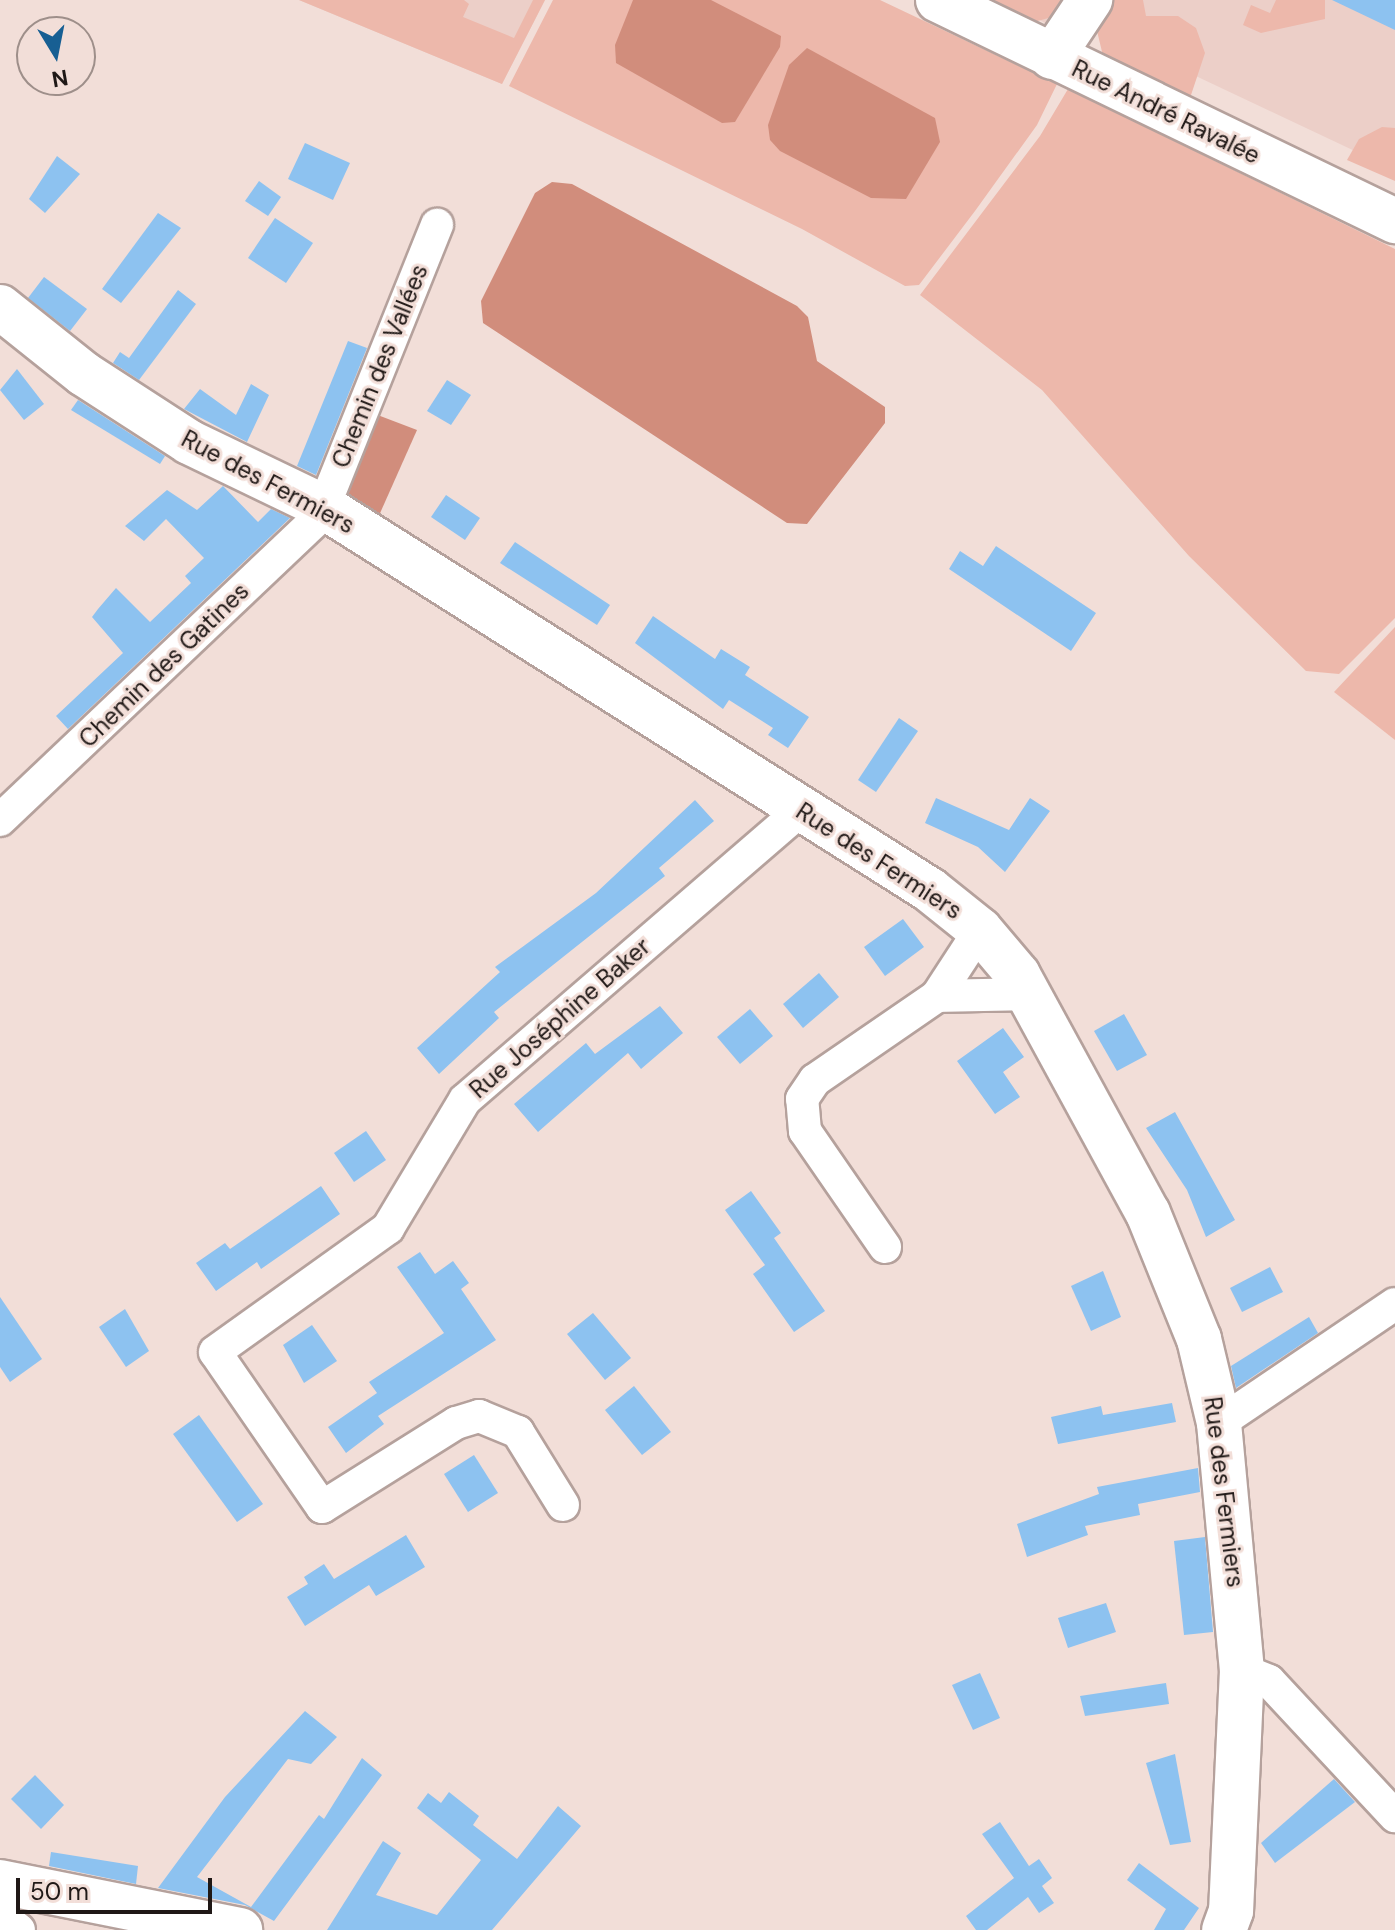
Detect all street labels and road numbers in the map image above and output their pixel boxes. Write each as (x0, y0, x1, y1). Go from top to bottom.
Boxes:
street label: Rue André Ravalée (1067, 54, 1265, 170)
street label: Chemin des Vallées (326, 260, 434, 472)
street label: Rue des Fermiers (177, 424, 359, 540)
street label: Chemin des Gatines (73, 577, 255, 753)
street label: Rue des Fermiers (791, 797, 967, 925)
street label: Rue Joséphine Baker (464, 932, 656, 1104)
street label: Rue des Fermiers (1198, 1395, 1250, 1589)

